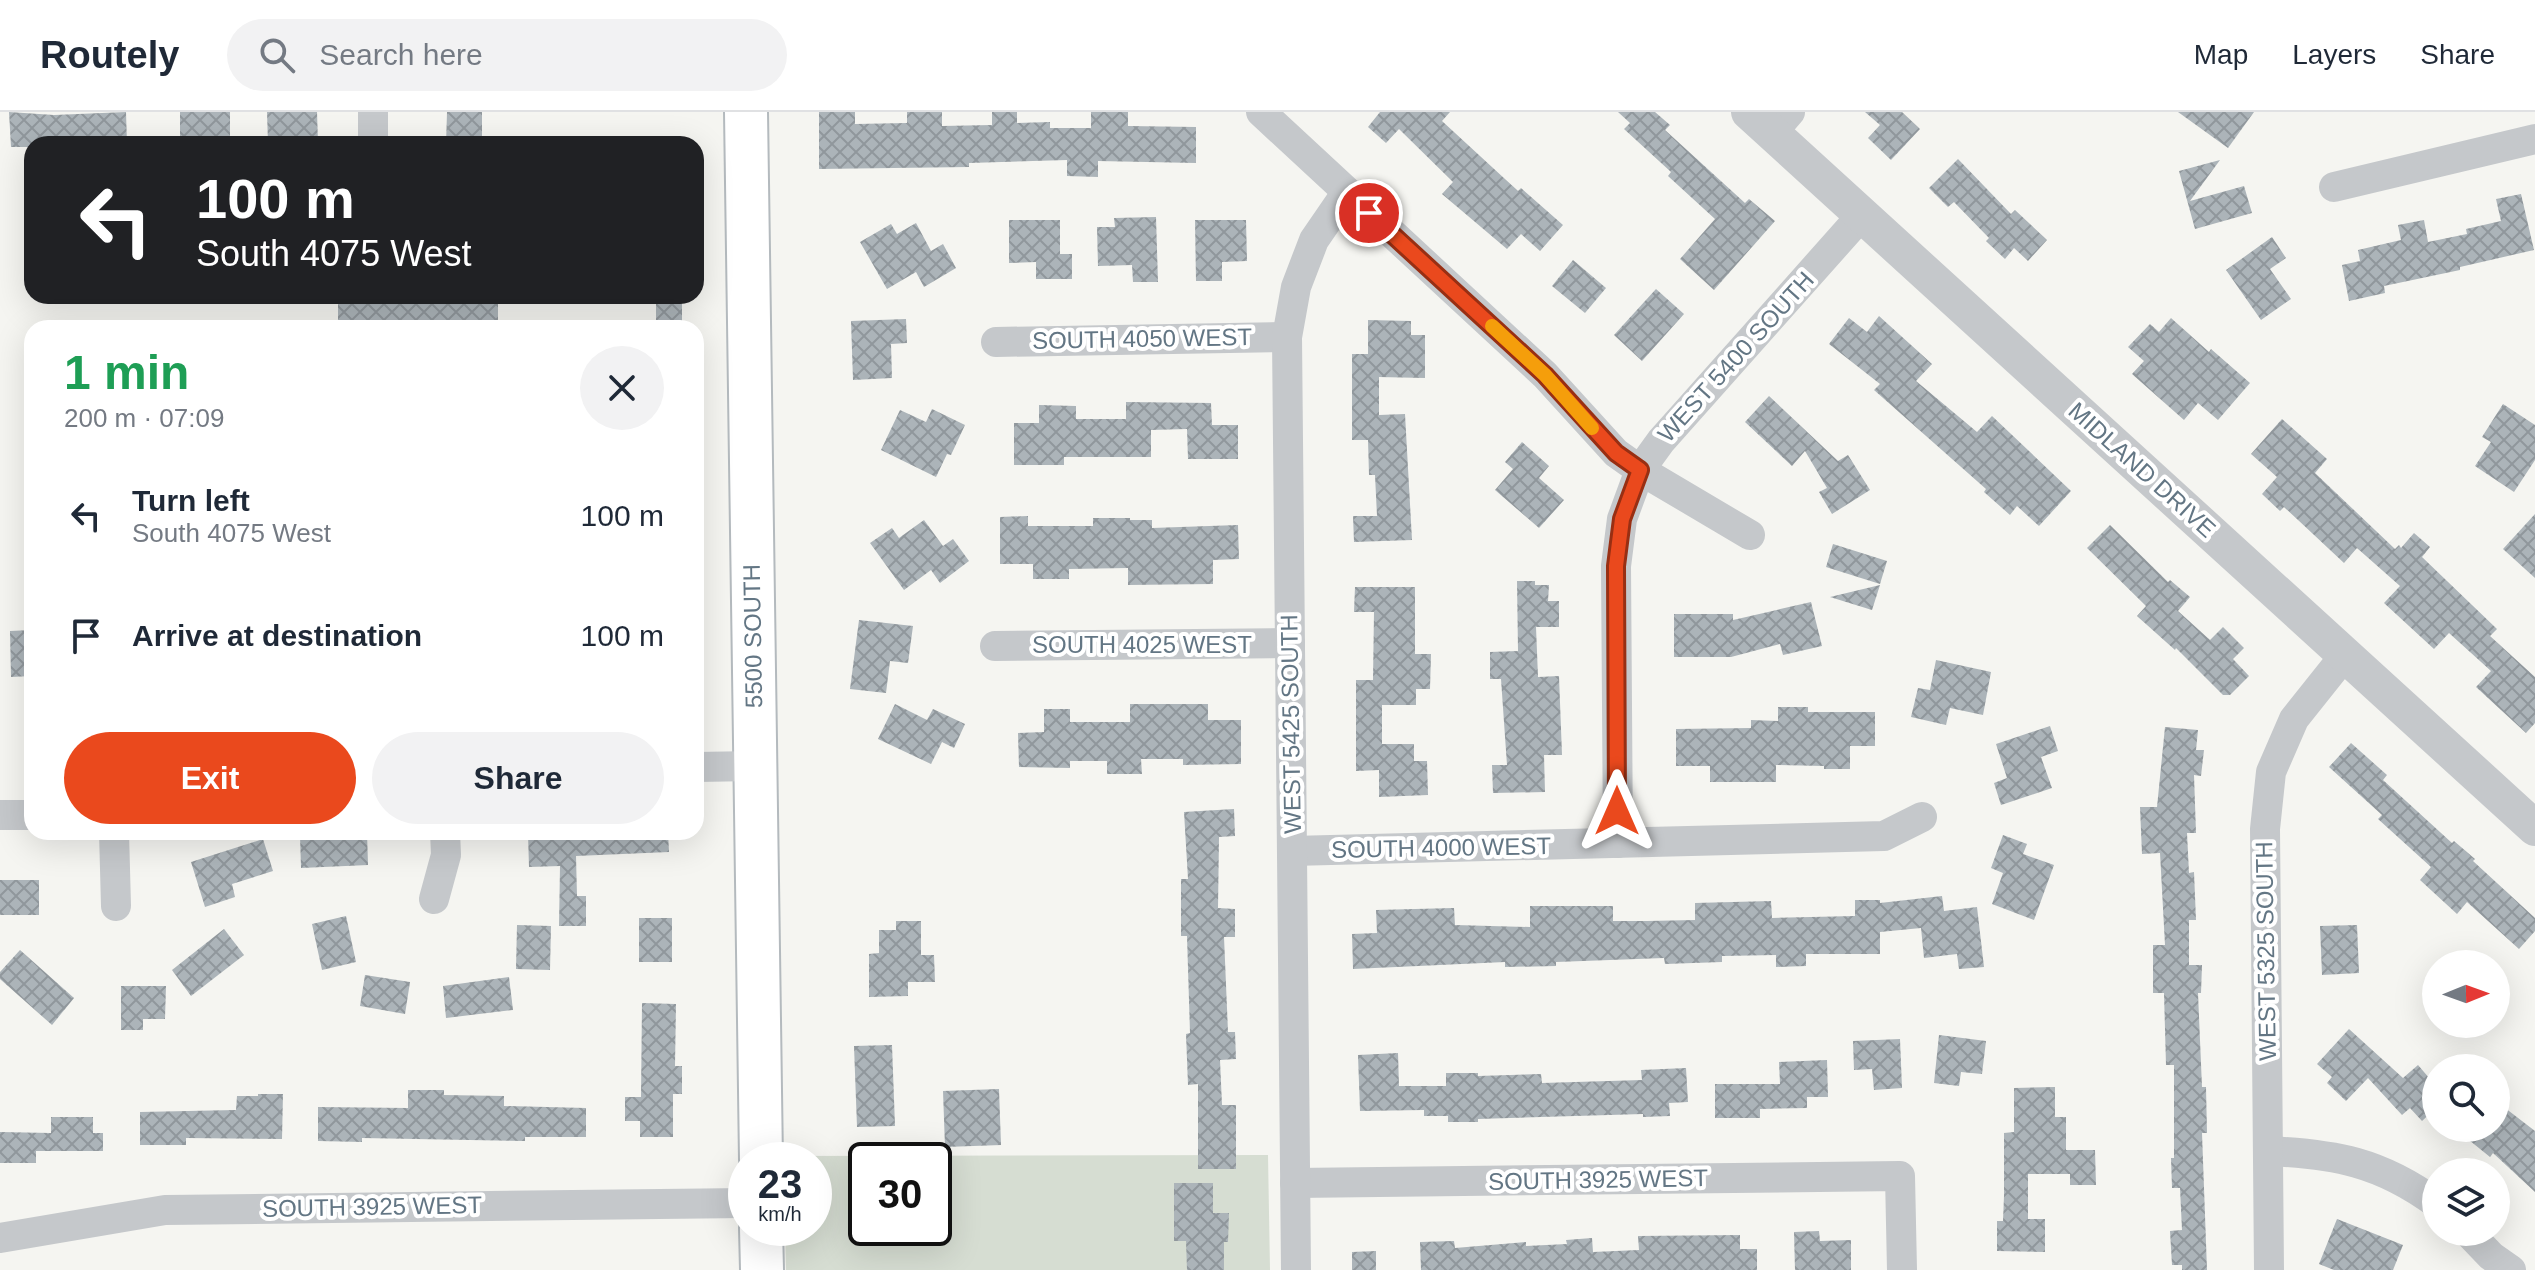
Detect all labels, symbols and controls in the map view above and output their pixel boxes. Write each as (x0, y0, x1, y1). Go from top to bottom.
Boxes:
search box (227, 19, 787, 91)
icon: search (255, 33, 299, 77)
text: Routely (40, 34, 179, 76)
text: Search here (319, 38, 483, 71)
text: Map (2194, 39, 2248, 70)
text: Layers (2292, 39, 2376, 70)
text: Share (2420, 39, 2495, 70)
text: 100 m (196, 167, 355, 230)
icon: left (64, 168, 168, 272)
pin (1335, 179, 1403, 247)
icon: arrive (1347, 191, 1391, 235)
text: South 4075 West (196, 233, 472, 274)
street label: WEST 5400 SOUTH (1652, 266, 1819, 447)
street label: SOUTH 4050 WEST (1032, 323, 1253, 354)
text: 1 min (64, 346, 189, 399)
button: close (580, 346, 664, 430)
street label: MIDLAND DRIVE (2063, 397, 2221, 543)
text: 200 m · 07:09 (64, 403, 224, 433)
text: Turn left (132, 484, 250, 517)
icon: left (64, 494, 108, 538)
text: 100 m (581, 499, 664, 532)
text: South 4075 West (132, 518, 331, 548)
street label: 5500 SOUTH (738, 564, 767, 708)
icon: arrive (64, 614, 108, 658)
street label: WEST 5425 SOUTH (1275, 614, 1306, 834)
text: Arrive at destination (132, 619, 422, 652)
text: 100 m (581, 619, 664, 652)
street label: SOUTH 4025 WEST (1032, 631, 1252, 658)
button: Exit (64, 732, 356, 824)
button: Share (372, 732, 664, 824)
position arrow (1575, 769, 1659, 853)
street label: SOUTH 4000 WEST (1331, 832, 1552, 863)
street label: WEST 5325 SOUTH (2250, 841, 2281, 1061)
north arrow (2422, 950, 2510, 1038)
map controls (2422, 950, 2510, 1246)
button: search (2422, 1054, 2510, 1142)
speed limit sign: 30 (848, 1142, 952, 1246)
button: layers (2422, 1158, 2510, 1246)
text: 23 (758, 1162, 802, 1206)
street label: SOUTH 3925 WEST (1488, 1164, 1709, 1195)
street label: SOUTH 3925 WEST (262, 1191, 483, 1222)
text: km/h (758, 1203, 802, 1225)

